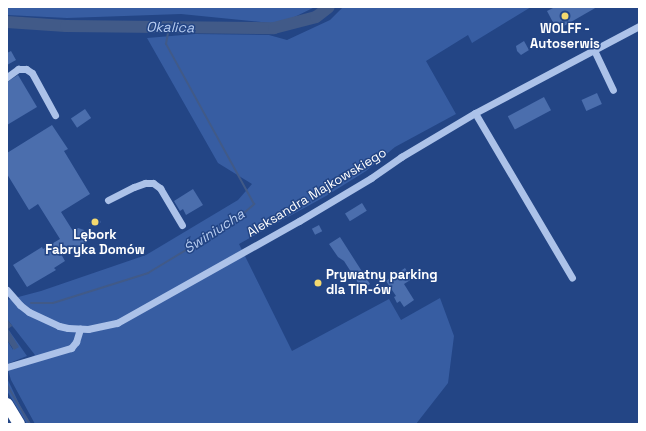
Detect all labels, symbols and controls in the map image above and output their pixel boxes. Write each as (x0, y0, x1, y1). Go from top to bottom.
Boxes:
marker: WOLFF - Autoserwis (560, 11, 570, 21)
water label: Okalica (146, 18, 194, 36)
place label: WOLFF - Autoserwis (530, 22, 600, 53)
street label: Aleksandra Majkowskiego (244, 145, 390, 241)
water label: Świniucha (181, 205, 247, 257)
marker: Lębork Fabryka Domów (90, 217, 100, 227)
place label: Lębork Fabryka Domów (45, 228, 145, 259)
place label: Prywatny parking dla TIR-ów (326, 268, 437, 299)
marker: Prywatny parking dla TIR-ów (313, 278, 323, 288)

